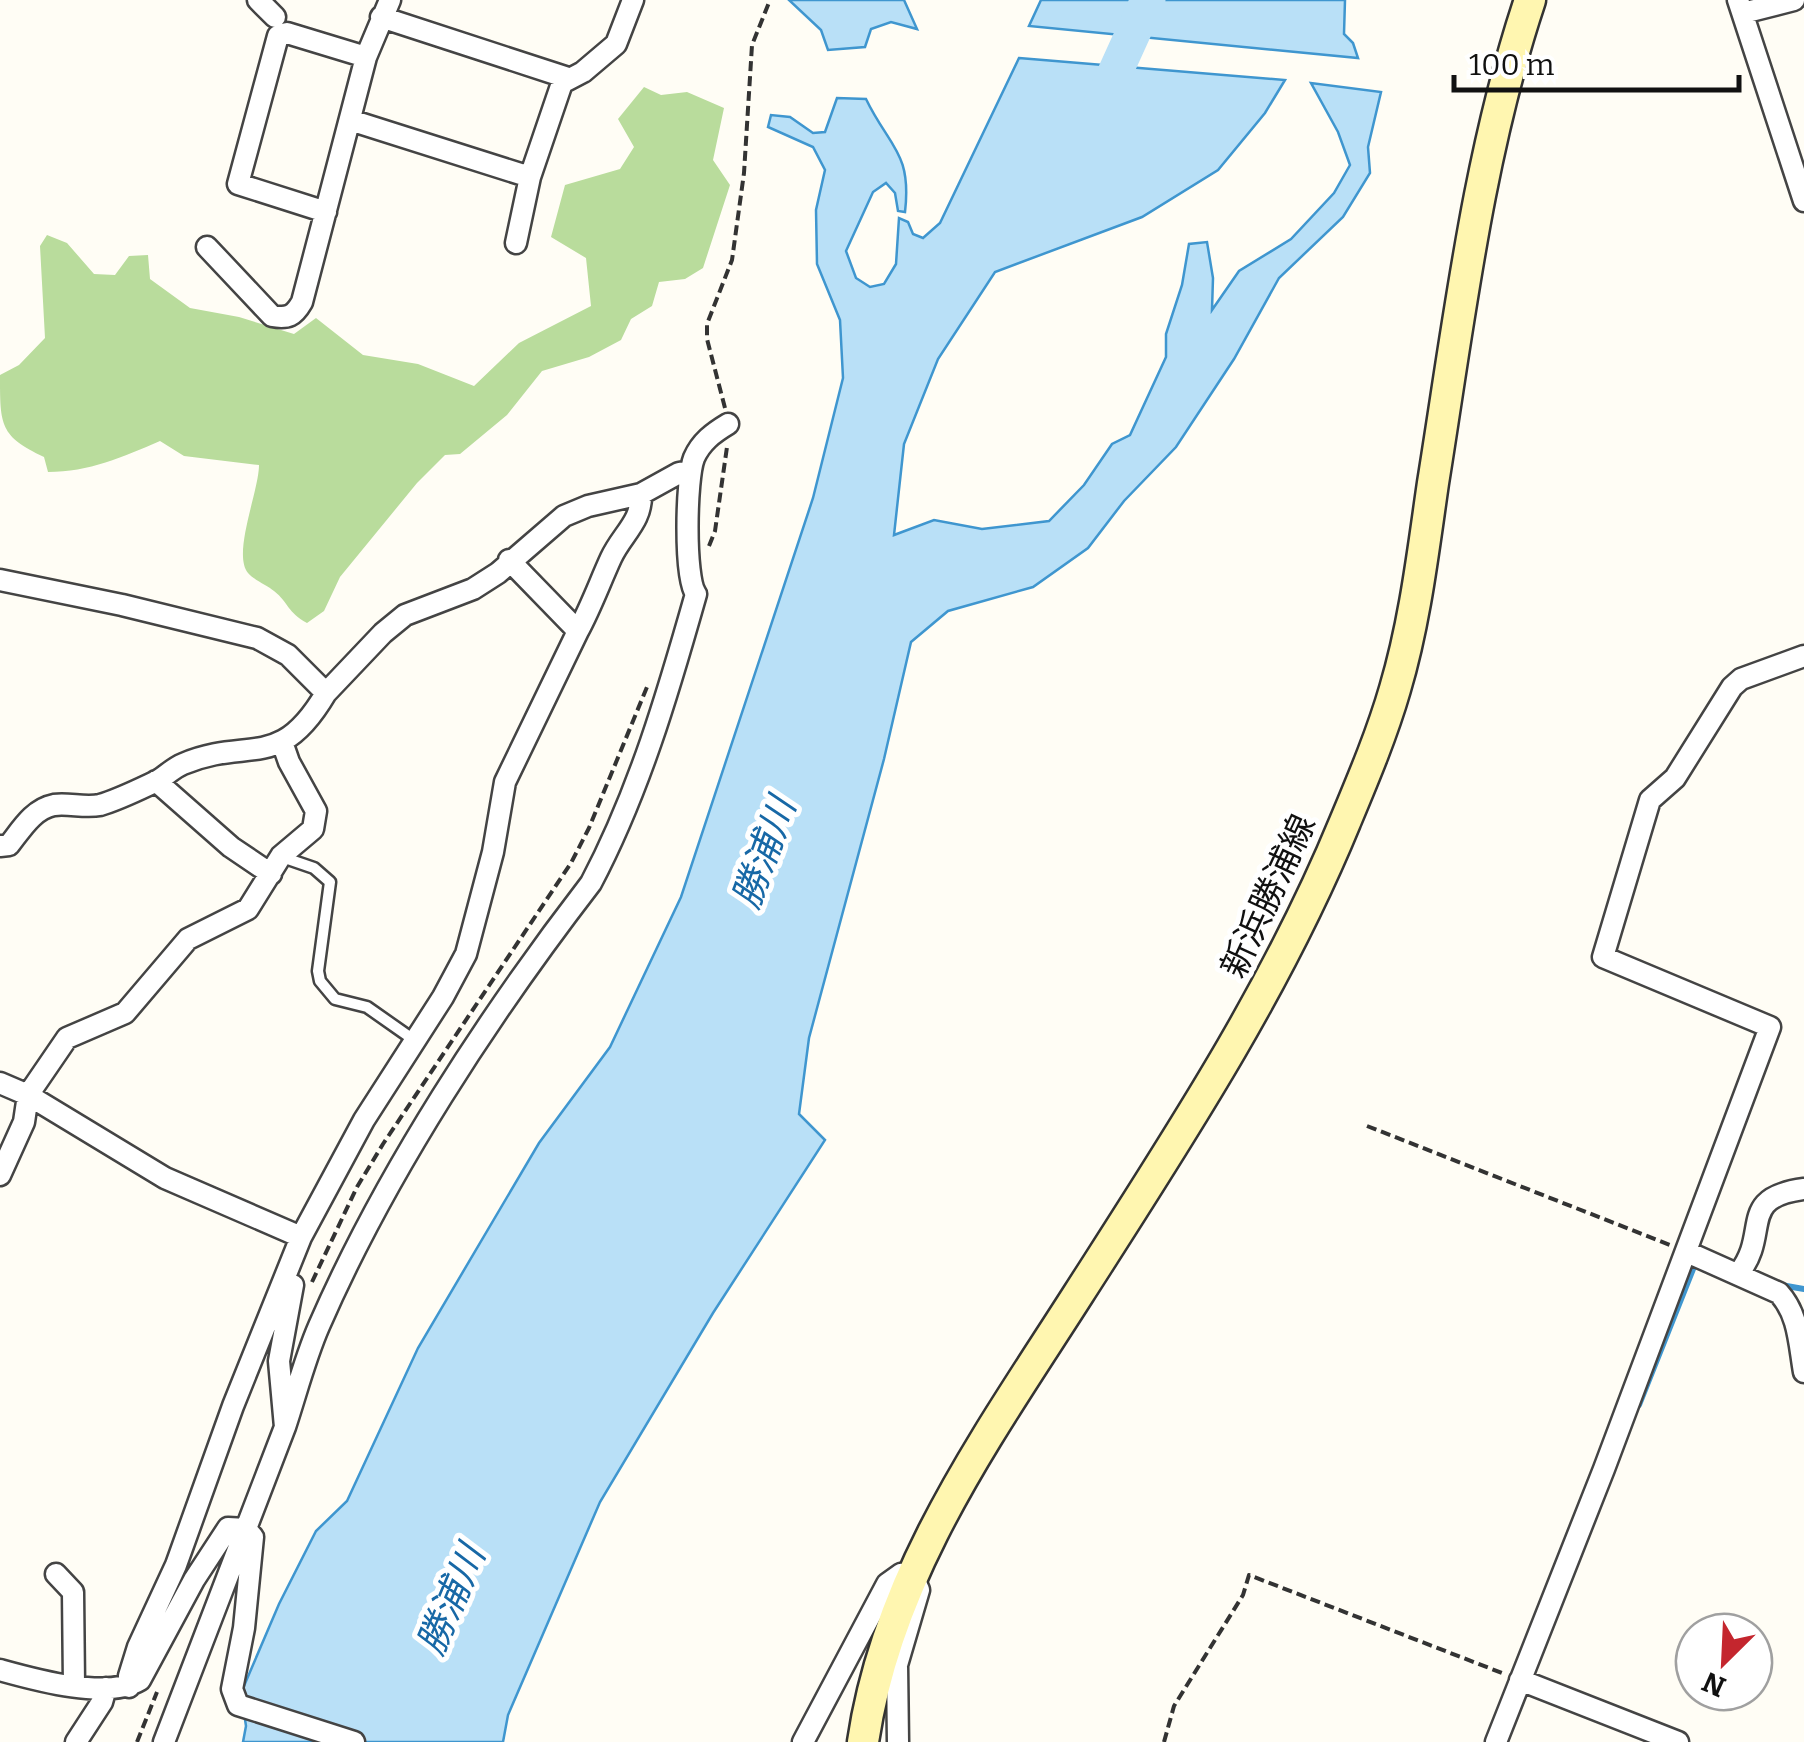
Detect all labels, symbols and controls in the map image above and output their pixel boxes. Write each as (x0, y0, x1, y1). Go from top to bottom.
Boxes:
scale bar (1454, 30, 1739, 92)
text: 100 m (1469, 47, 1555, 83)
water label: 勝浦川 (723, 788, 806, 914)
street label: 新浜勝浦線 (1212, 808, 1324, 984)
water label: 勝浦川 (408, 1535, 496, 1661)
north arrow (1674, 1612, 1774, 1712)
text: N (1697, 1665, 1731, 1704)

